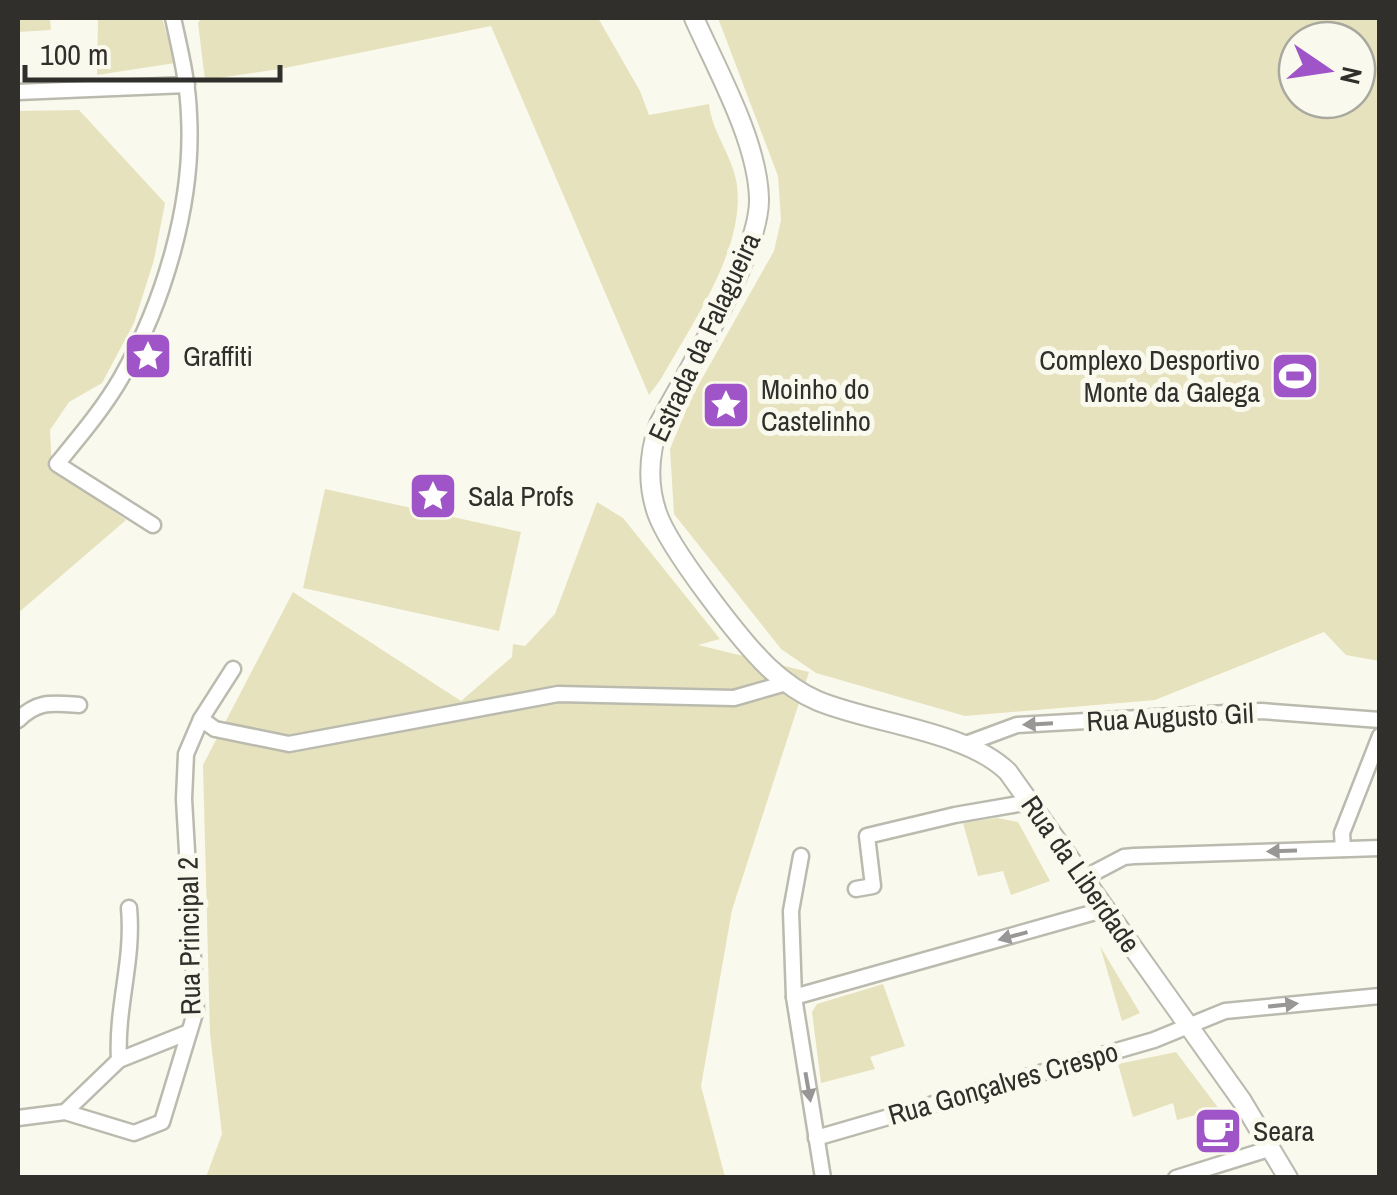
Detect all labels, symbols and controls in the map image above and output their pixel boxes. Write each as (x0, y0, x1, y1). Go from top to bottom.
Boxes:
scale bar (25, 20, 280, 82)
north arrow (1277, 20, 1377, 120)
text: 100 m (40, 34, 108, 74)
text: N (1331, 63, 1372, 88)
street label: Estrada da Falagueira (639, 226, 769, 447)
place icon: Graffiti (122, 330, 174, 382)
place label: Graffiti (183, 337, 253, 375)
place label: Complexo Desportivo Monte da Galega (1039, 341, 1260, 411)
sports icon: Complexo Desportivo Monte da Galega (1269, 350, 1321, 402)
place label: Moinho do Castelinho (761, 370, 871, 440)
place icon: Moinho do Castelinho (700, 379, 752, 431)
place icon: Sala Profs (407, 470, 459, 522)
place label: Sala Profs (468, 477, 574, 515)
street label: Rua Augusto Gil (1086, 694, 1254, 740)
one-way arrow (1021, 717, 1053, 733)
street label: Rua da Liberdade (1013, 788, 1149, 960)
one-way arrow (1266, 844, 1298, 860)
street label: Rua Principal 2 (169, 857, 209, 1015)
one-way arrow (997, 929, 1028, 945)
one-way arrow (1267, 997, 1299, 1013)
street label: Rua Gonçalves Crespo (884, 1032, 1122, 1134)
one-way arrow (801, 1072, 816, 1103)
cafe icon: Seara (1192, 1105, 1244, 1157)
place label: Seara (1253, 1112, 1314, 1150)

